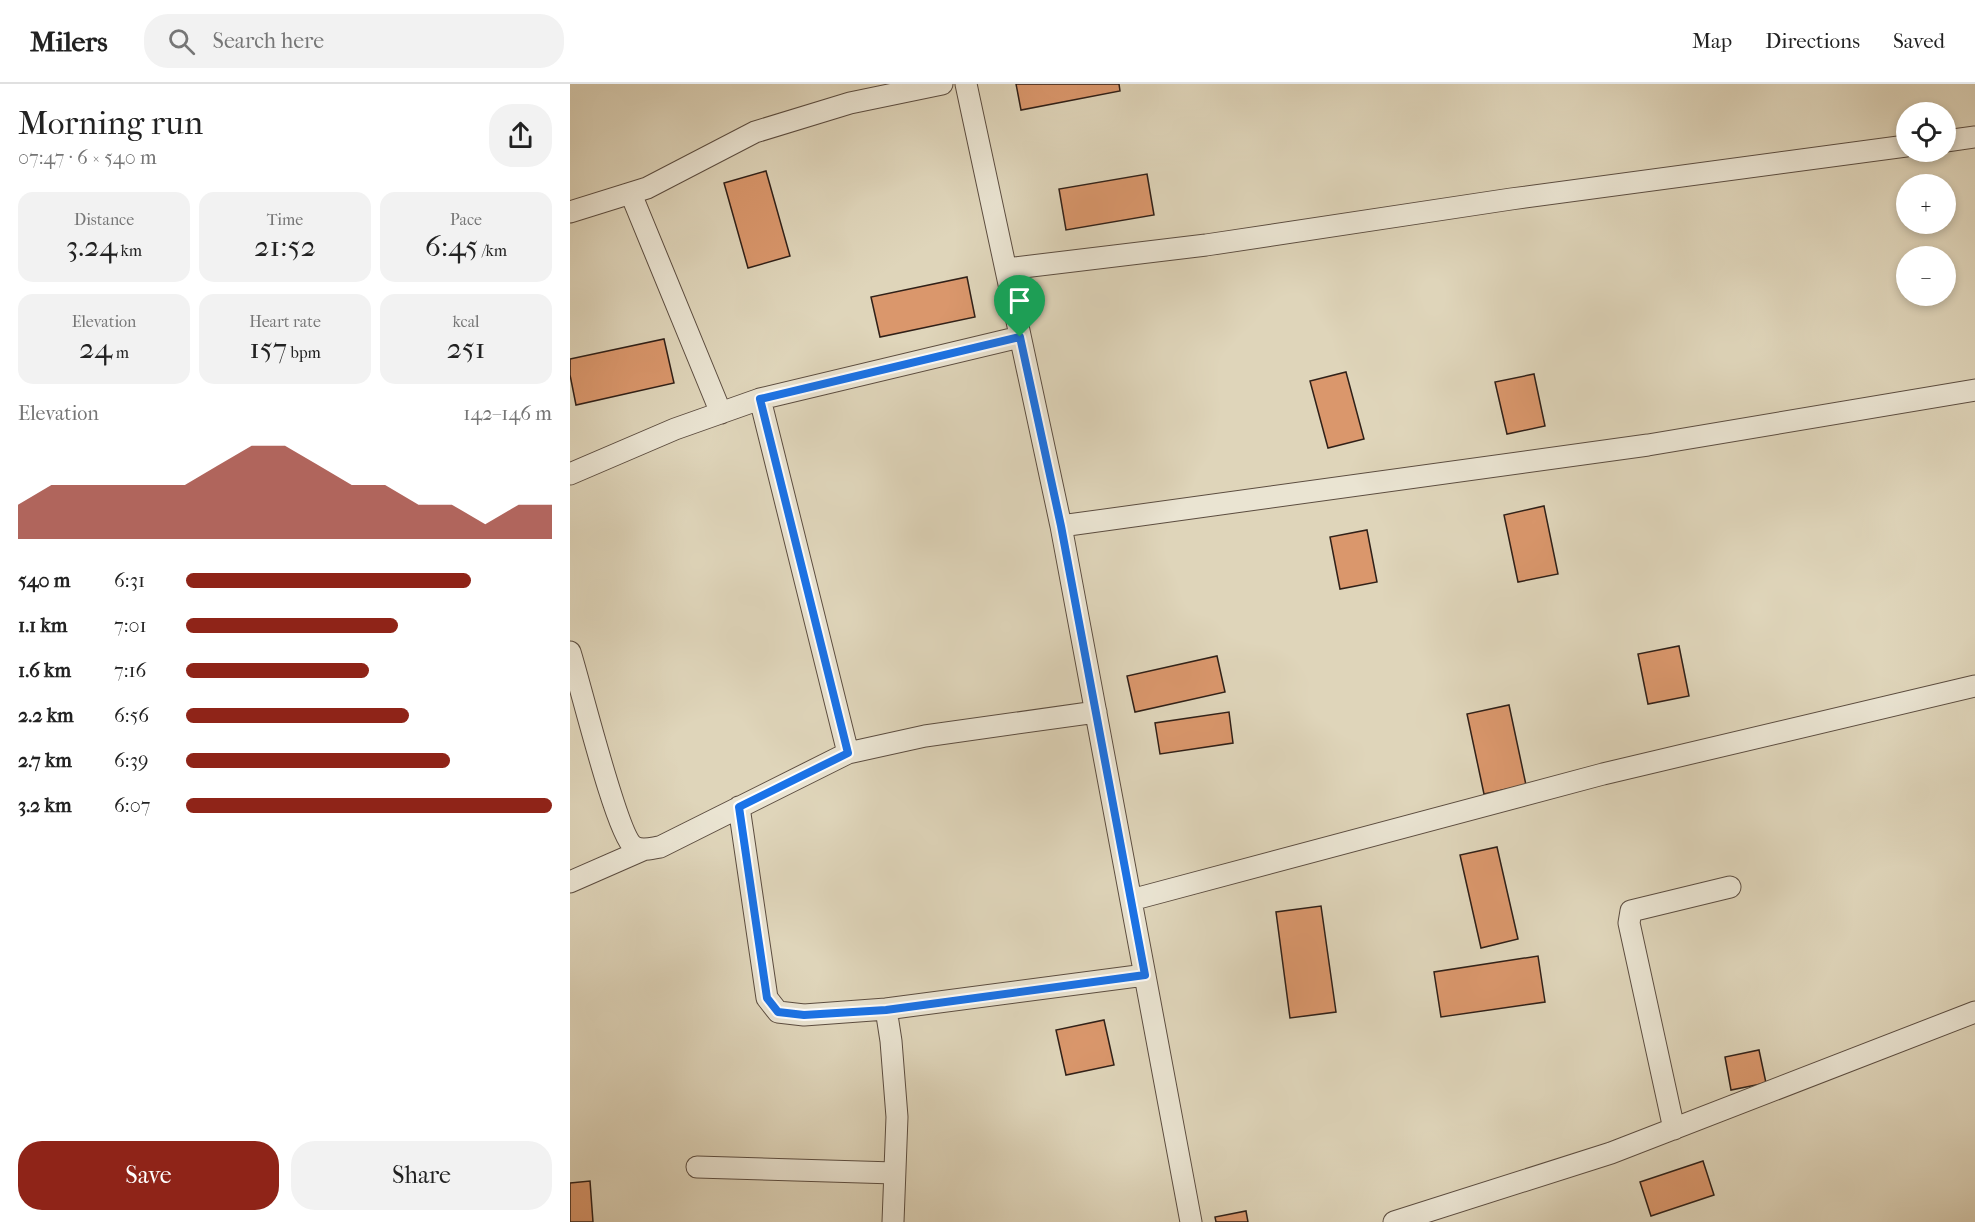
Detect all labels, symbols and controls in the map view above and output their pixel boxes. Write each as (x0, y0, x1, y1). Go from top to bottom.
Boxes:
search box (144, 14, 564, 68)
text: Milers (30, 25, 108, 58)
icon: search (165, 25, 198, 58)
text: Search here (213, 28, 324, 54)
text: Map (1692, 29, 1732, 53)
text: Directions (1765, 29, 1860, 53)
text: Saved (1893, 29, 1945, 53)
map controls (1896, 102, 1956, 306)
button: locate (1896, 102, 1956, 162)
text: Morning run (18, 104, 203, 143)
button: share (489, 104, 552, 167)
text: 07:47 · 6 × 540 m (18, 146, 157, 169)
button: + (1896, 174, 1956, 234)
text: Distance (74, 210, 134, 229)
text: Time (267, 210, 303, 229)
text: Pace (450, 210, 482, 229)
text: 3.24 (66, 229, 117, 264)
text: 21:52 (254, 229, 316, 264)
text: 6:45 (425, 229, 478, 264)
text: km (117, 241, 142, 260)
text: /km (478, 241, 507, 260)
button: − (1896, 246, 1956, 306)
pin (994, 275, 1045, 337)
icon: arrive (1003, 284, 1036, 317)
text: Elevation (72, 312, 136, 331)
text: Heart rate (249, 312, 321, 331)
text: kcal (453, 312, 479, 331)
text: 24 (79, 331, 112, 366)
text: 157 (249, 331, 287, 366)
text: 251 (446, 331, 486, 366)
text: m (112, 343, 129, 362)
text: bpm (287, 343, 321, 362)
text: Elevation (18, 402, 99, 425)
text: 142–146 m (463, 402, 552, 425)
text: 540 m (18, 569, 70, 592)
text: 6:31 (114, 569, 145, 592)
text: 1.1 km (18, 614, 67, 637)
text: 7:01 (114, 614, 147, 637)
text: 1.6 km (18, 659, 71, 682)
text: 7:16 (114, 659, 146, 682)
text: 2.2 km (18, 704, 74, 727)
text: 6:56 (114, 704, 149, 727)
text: 2.7 km (18, 749, 72, 772)
text: 6:39 (114, 749, 148, 772)
text: 3.2 km (18, 794, 72, 817)
text: 6:07 (114, 794, 150, 817)
button: Save (18, 1141, 279, 1210)
button: Share (291, 1141, 552, 1210)

